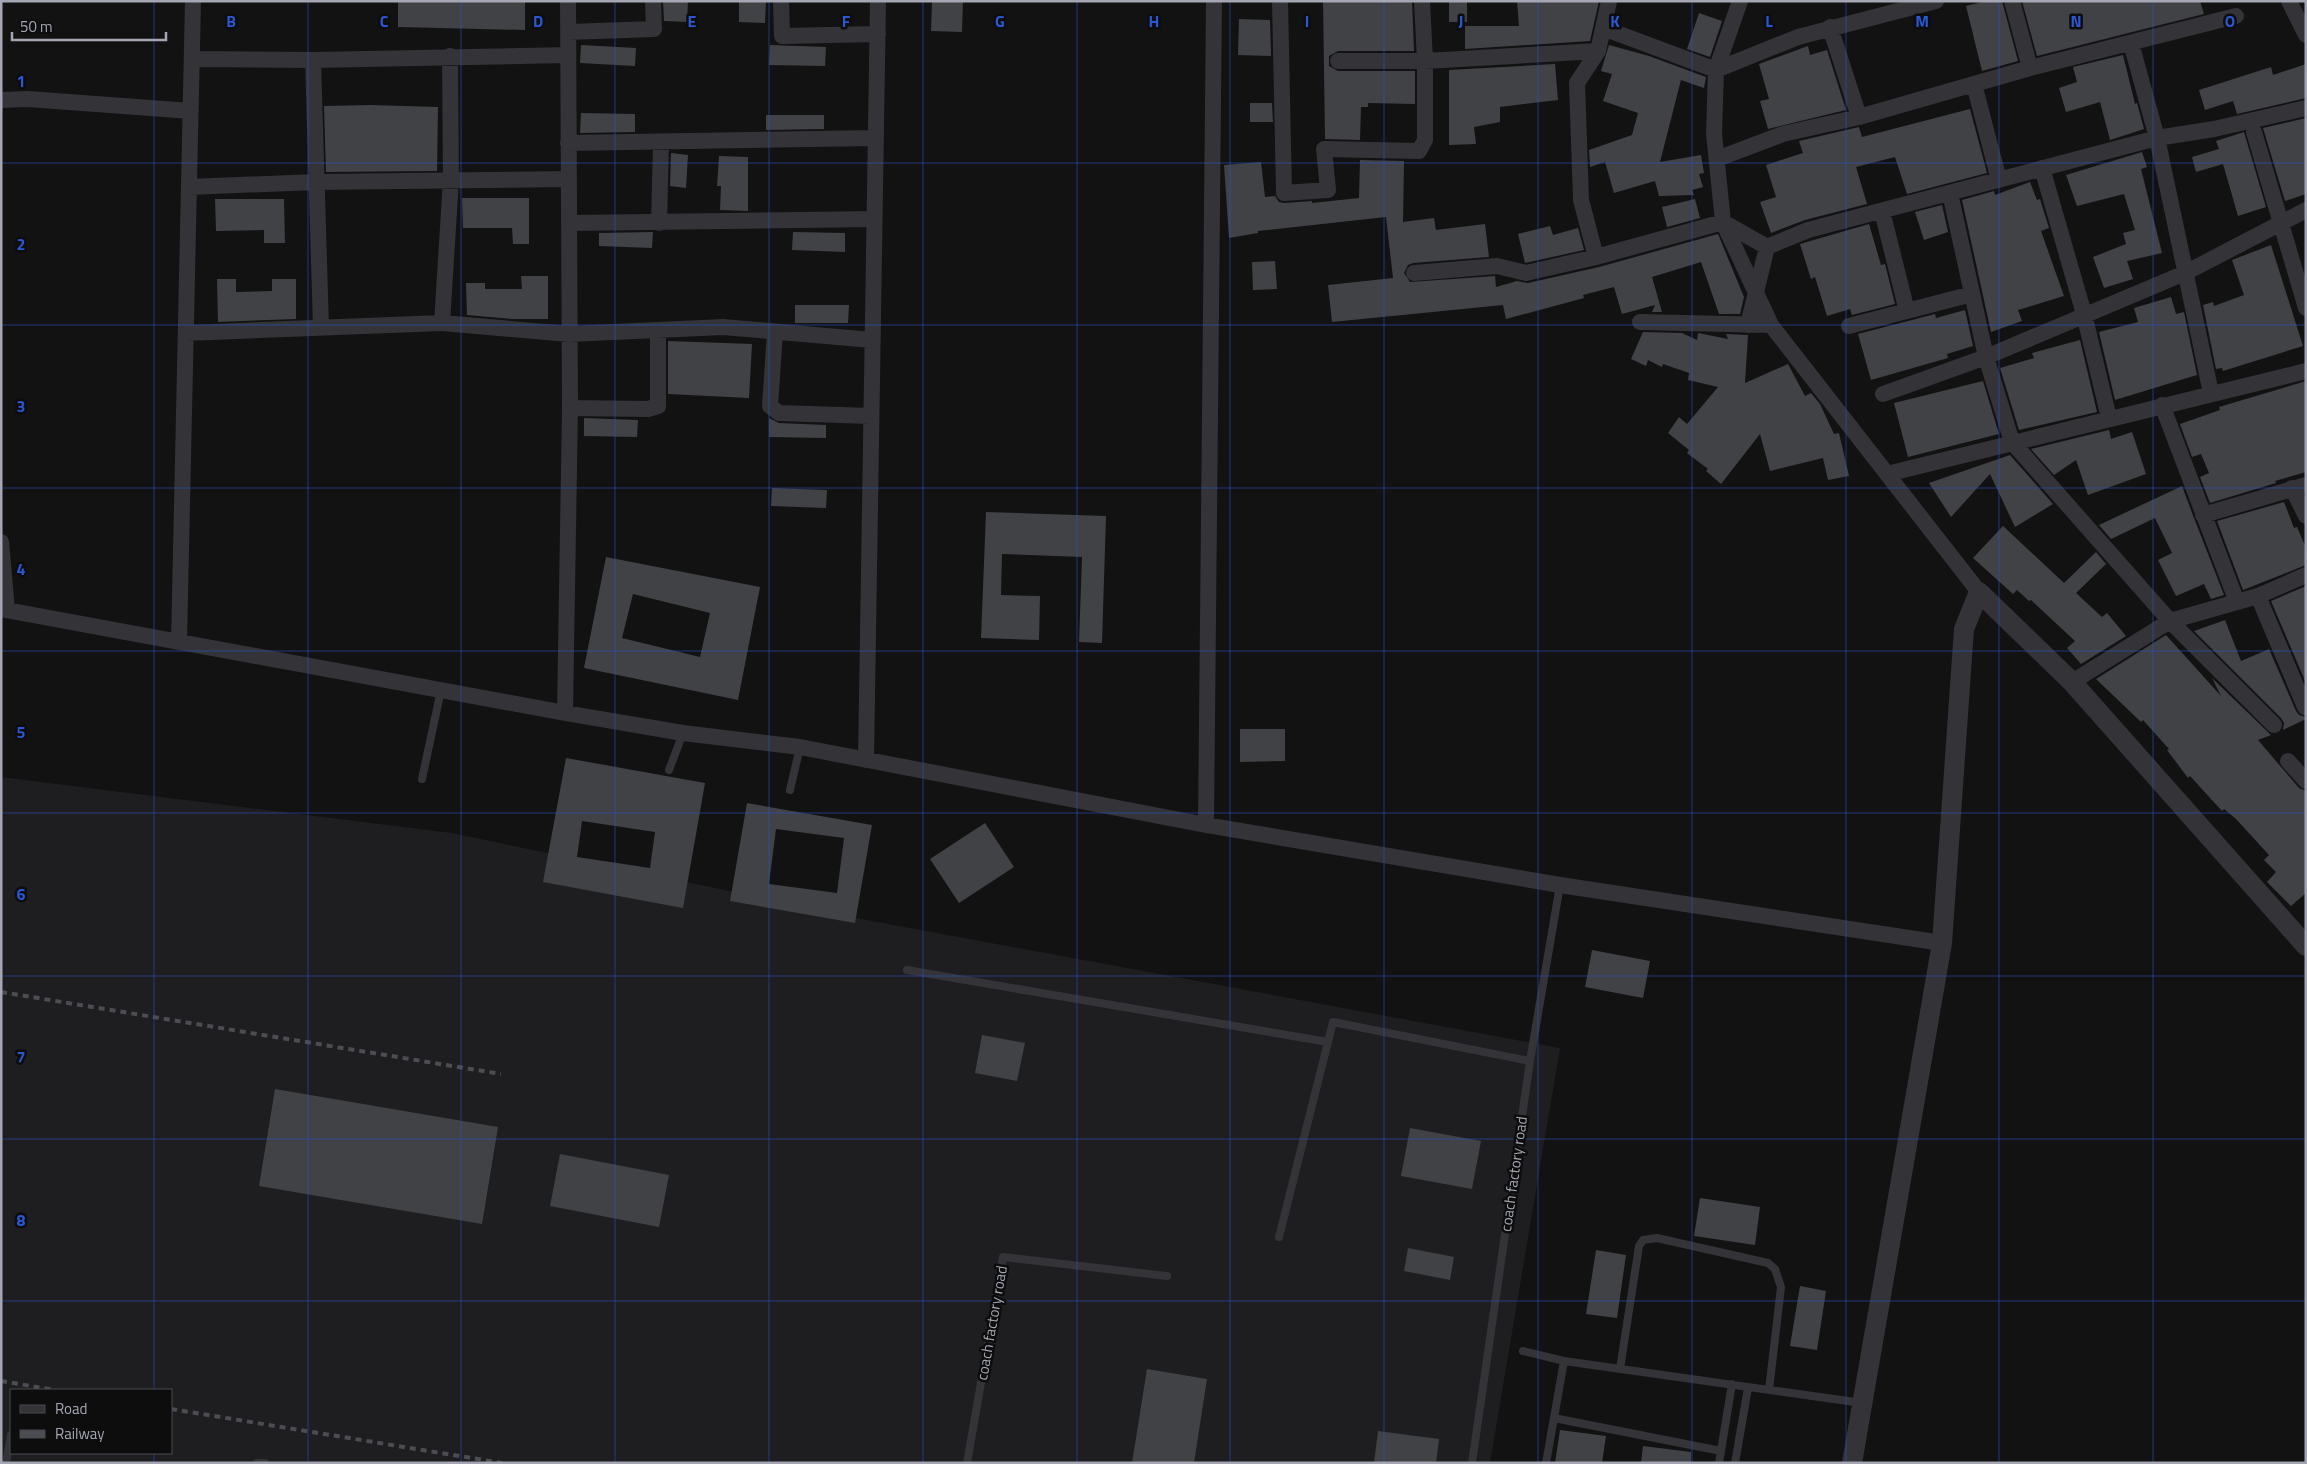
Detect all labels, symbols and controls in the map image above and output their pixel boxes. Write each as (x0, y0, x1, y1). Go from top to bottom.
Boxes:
text: B (226, 9, 236, 33)
text: C (380, 9, 389, 33)
text: D (533, 9, 543, 33)
text: E (688, 9, 697, 33)
text: F (842, 9, 851, 33)
text: G (995, 9, 1005, 33)
text: H (1149, 9, 1159, 33)
text: I (1305, 9, 1309, 33)
text: J (1459, 9, 1463, 33)
text: K (1610, 9, 1620, 33)
text: L (1765, 9, 1773, 33)
text: M (1915, 9, 1929, 33)
text: N (2070, 9, 2082, 33)
text: O (2225, 9, 2235, 33)
scale bar (12, 10, 166, 42)
text: 50 m (20, 15, 53, 38)
text: 1 (17, 69, 25, 93)
text: 2 (17, 232, 25, 256)
text: 3 (17, 394, 25, 418)
text: 4 (17, 557, 26, 581)
text: 5 (17, 720, 26, 744)
text: 6 (17, 882, 26, 906)
text: 7 (17, 1045, 25, 1069)
street label: coach factory road (1494, 1115, 1533, 1233)
text: 8 (17, 1208, 26, 1232)
street label: coach factory road (970, 1264, 1013, 1382)
legend (10, 1389, 172, 1454)
text: Road (55, 1397, 87, 1420)
text: Railway (55, 1422, 105, 1445)

